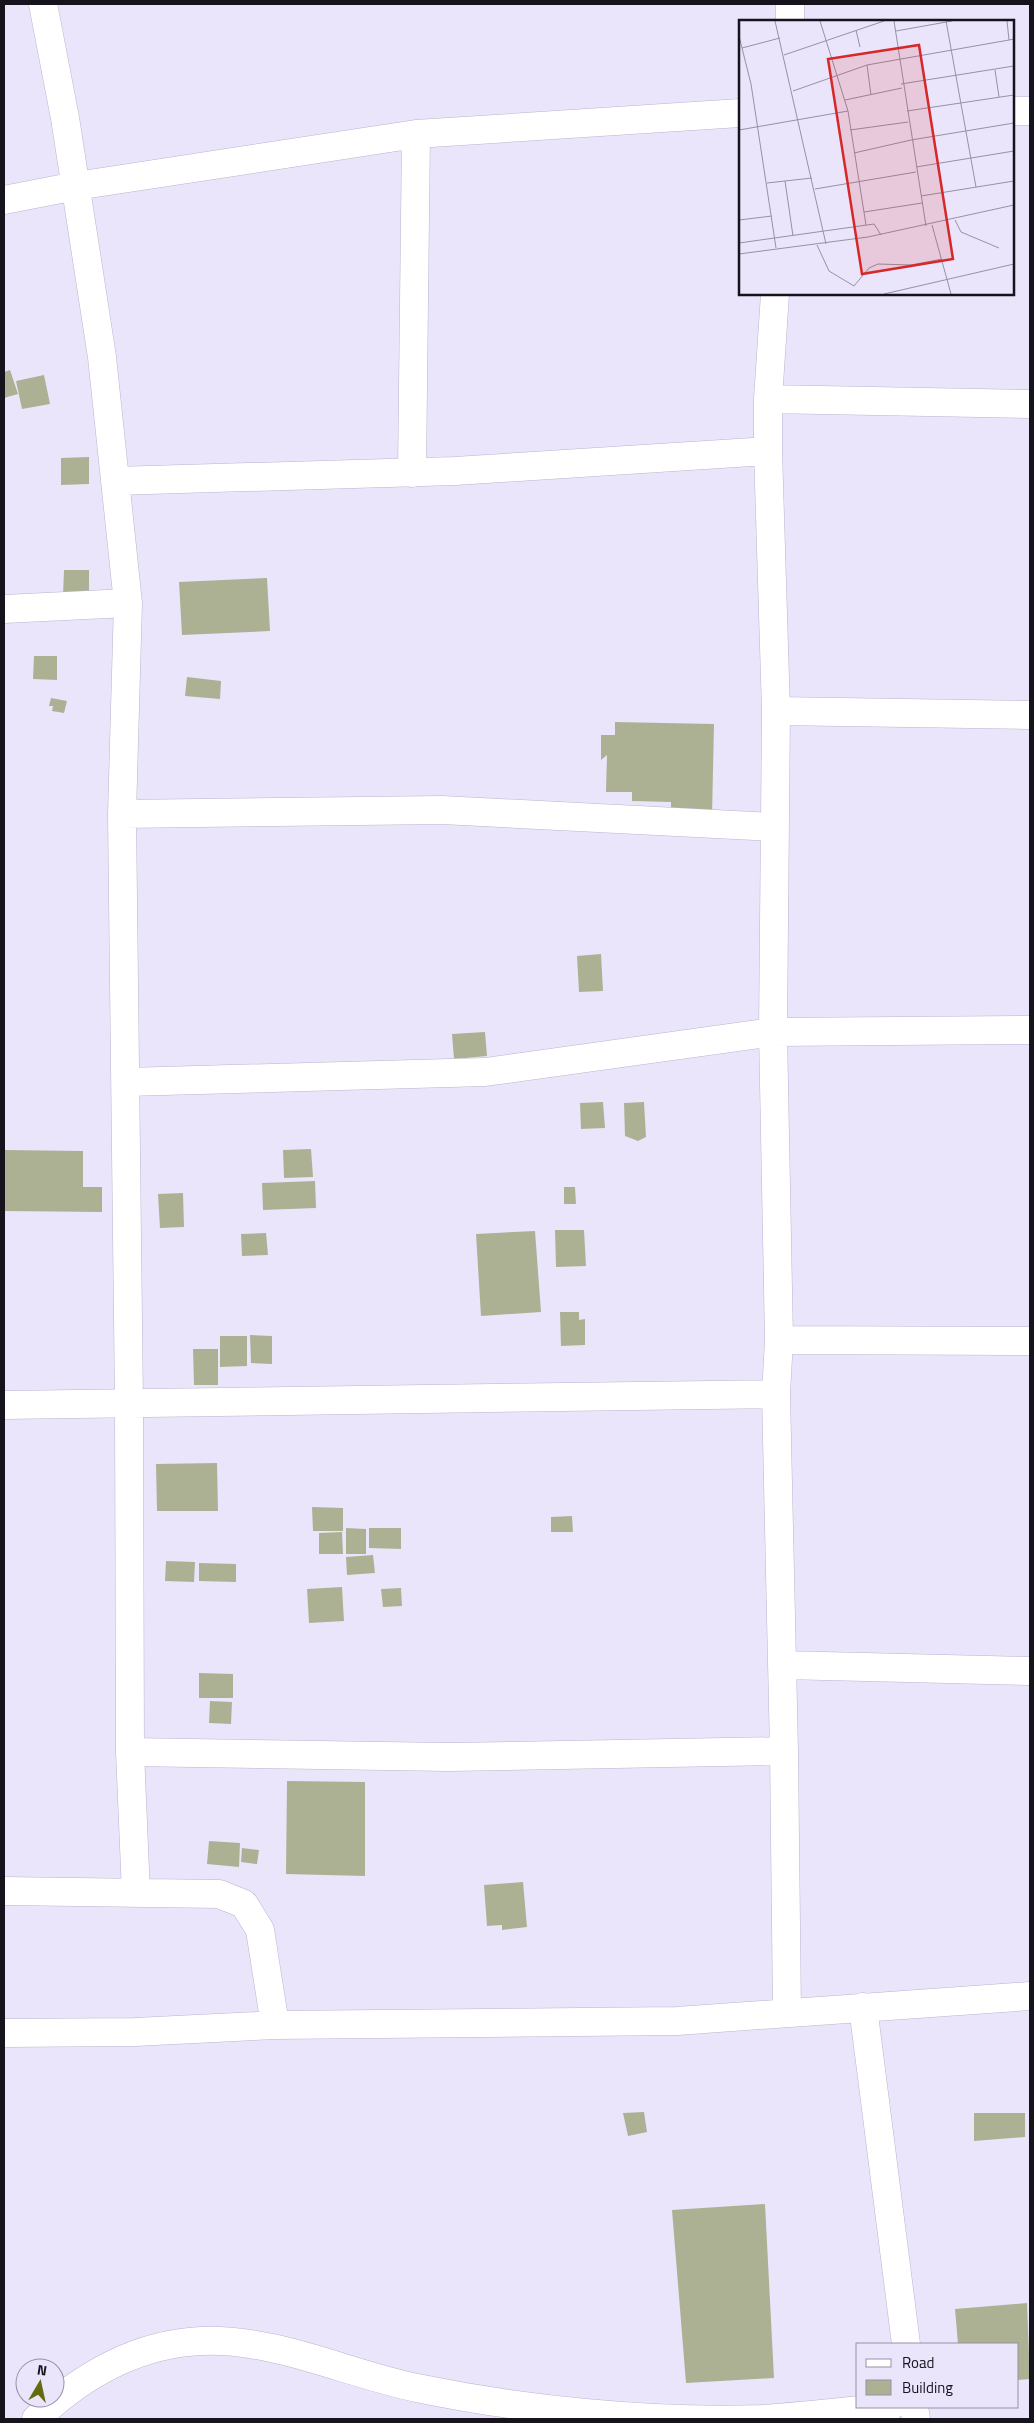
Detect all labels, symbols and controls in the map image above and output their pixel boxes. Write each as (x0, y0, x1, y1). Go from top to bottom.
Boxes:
inset map (739, 20, 1014, 295)
legend (856, 2343, 1019, 2408)
text: Road (902, 2351, 934, 2374)
north arrow (15, 2358, 65, 2408)
text: N (36, 2359, 49, 2381)
text: Building (902, 2376, 953, 2399)

